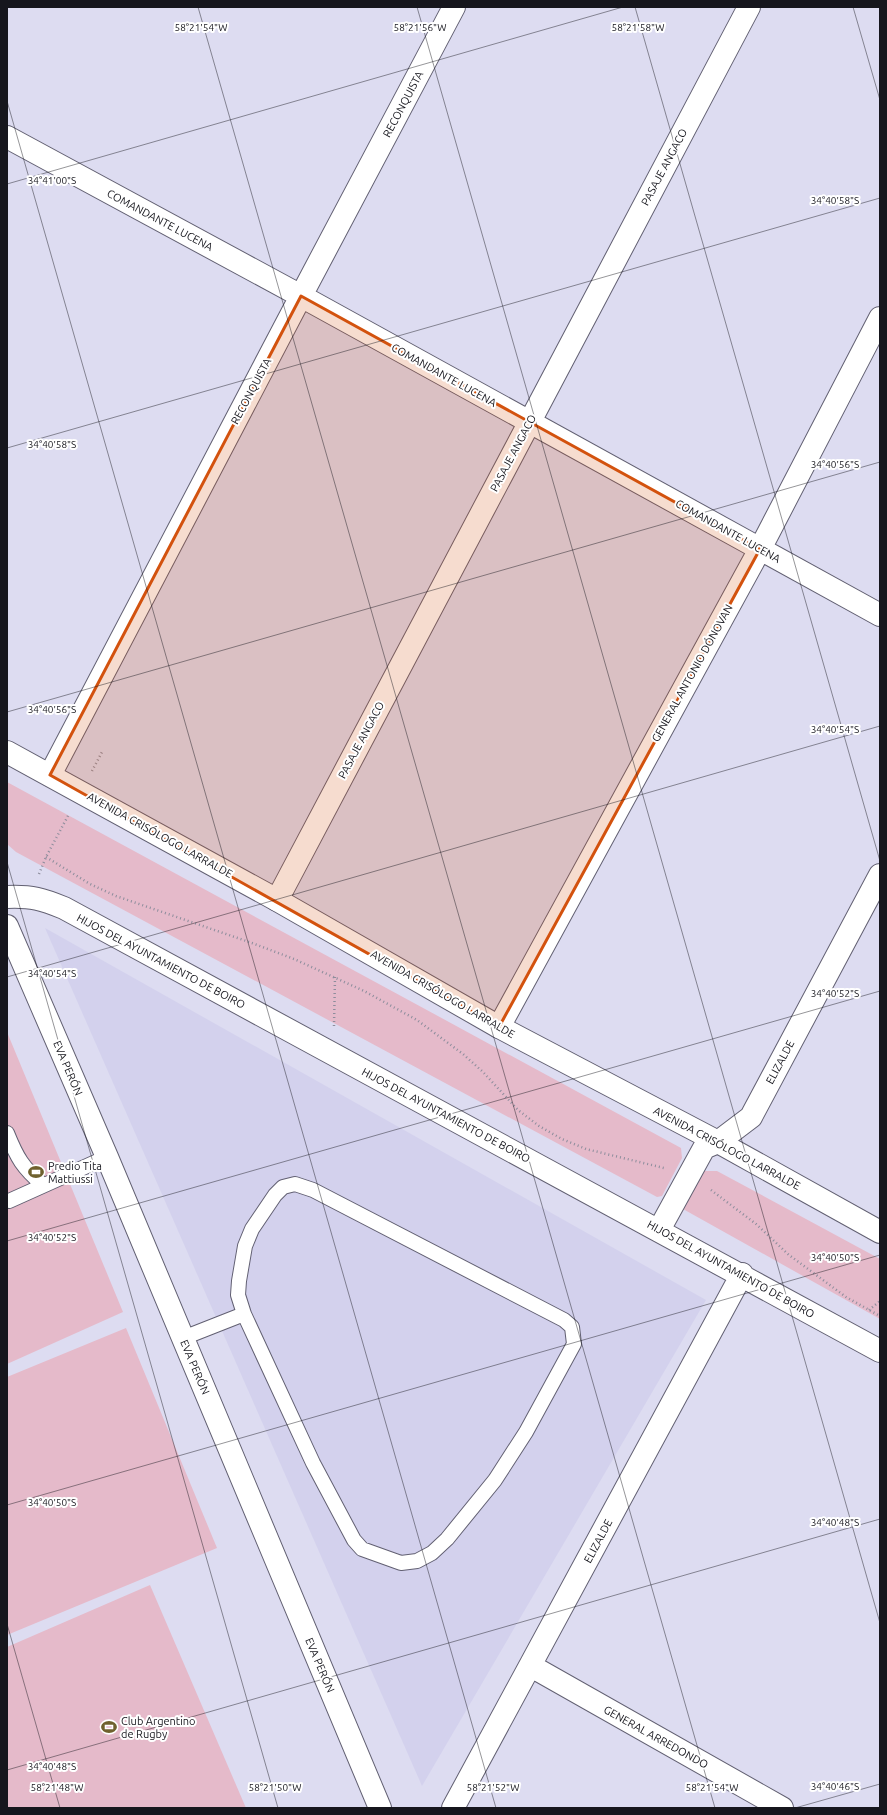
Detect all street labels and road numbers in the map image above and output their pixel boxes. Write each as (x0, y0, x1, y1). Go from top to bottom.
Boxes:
street label: RECONQUISTA (381, 68, 426, 139)
street label: PASAJE ANGACO (639, 127, 689, 207)
street label: COMANDANTE LUCENA (105, 187, 216, 253)
street label: COMANDANTE LUCENA (389, 341, 499, 409)
street label: RECONQUISTA (229, 355, 274, 426)
street label: PASAJE ANGACO (488, 413, 538, 493)
street label: COMANDANTE LUCENA (673, 497, 783, 565)
street label: GENERAL ANTONIO DÓNOVAN (648, 602, 735, 744)
street label: PASAJE ANGACO (336, 700, 386, 780)
street label: AVENIDA CRISÓLOGO LARRALDE (85, 789, 235, 880)
street label: HIJOS DEL AYUNTAMIENTO DE BOIRO (75, 911, 247, 1011)
street label: AVENIDA CRISÓLOGO LARRALDE (369, 947, 518, 1040)
street label: EVA PERÓN (51, 1038, 86, 1097)
street label: ELIZALDE (764, 1038, 796, 1086)
street label: HIJOS DEL AYUNTAMIENTO DE BOIRO (360, 1065, 532, 1165)
street label: AVENIDA CRISÓLOGO LARRALDE (652, 1103, 803, 1192)
street label: HIJOS DEL AYUNTAMIENTO DE BOIRO (645, 1218, 817, 1320)
street label: EVA PERÓN (178, 1337, 213, 1396)
street label: ELIZALDE (582, 1517, 614, 1565)
street label: EVA PERÓN (303, 1635, 338, 1694)
street label: GENERAL ARREDONDO (602, 1703, 710, 1771)

